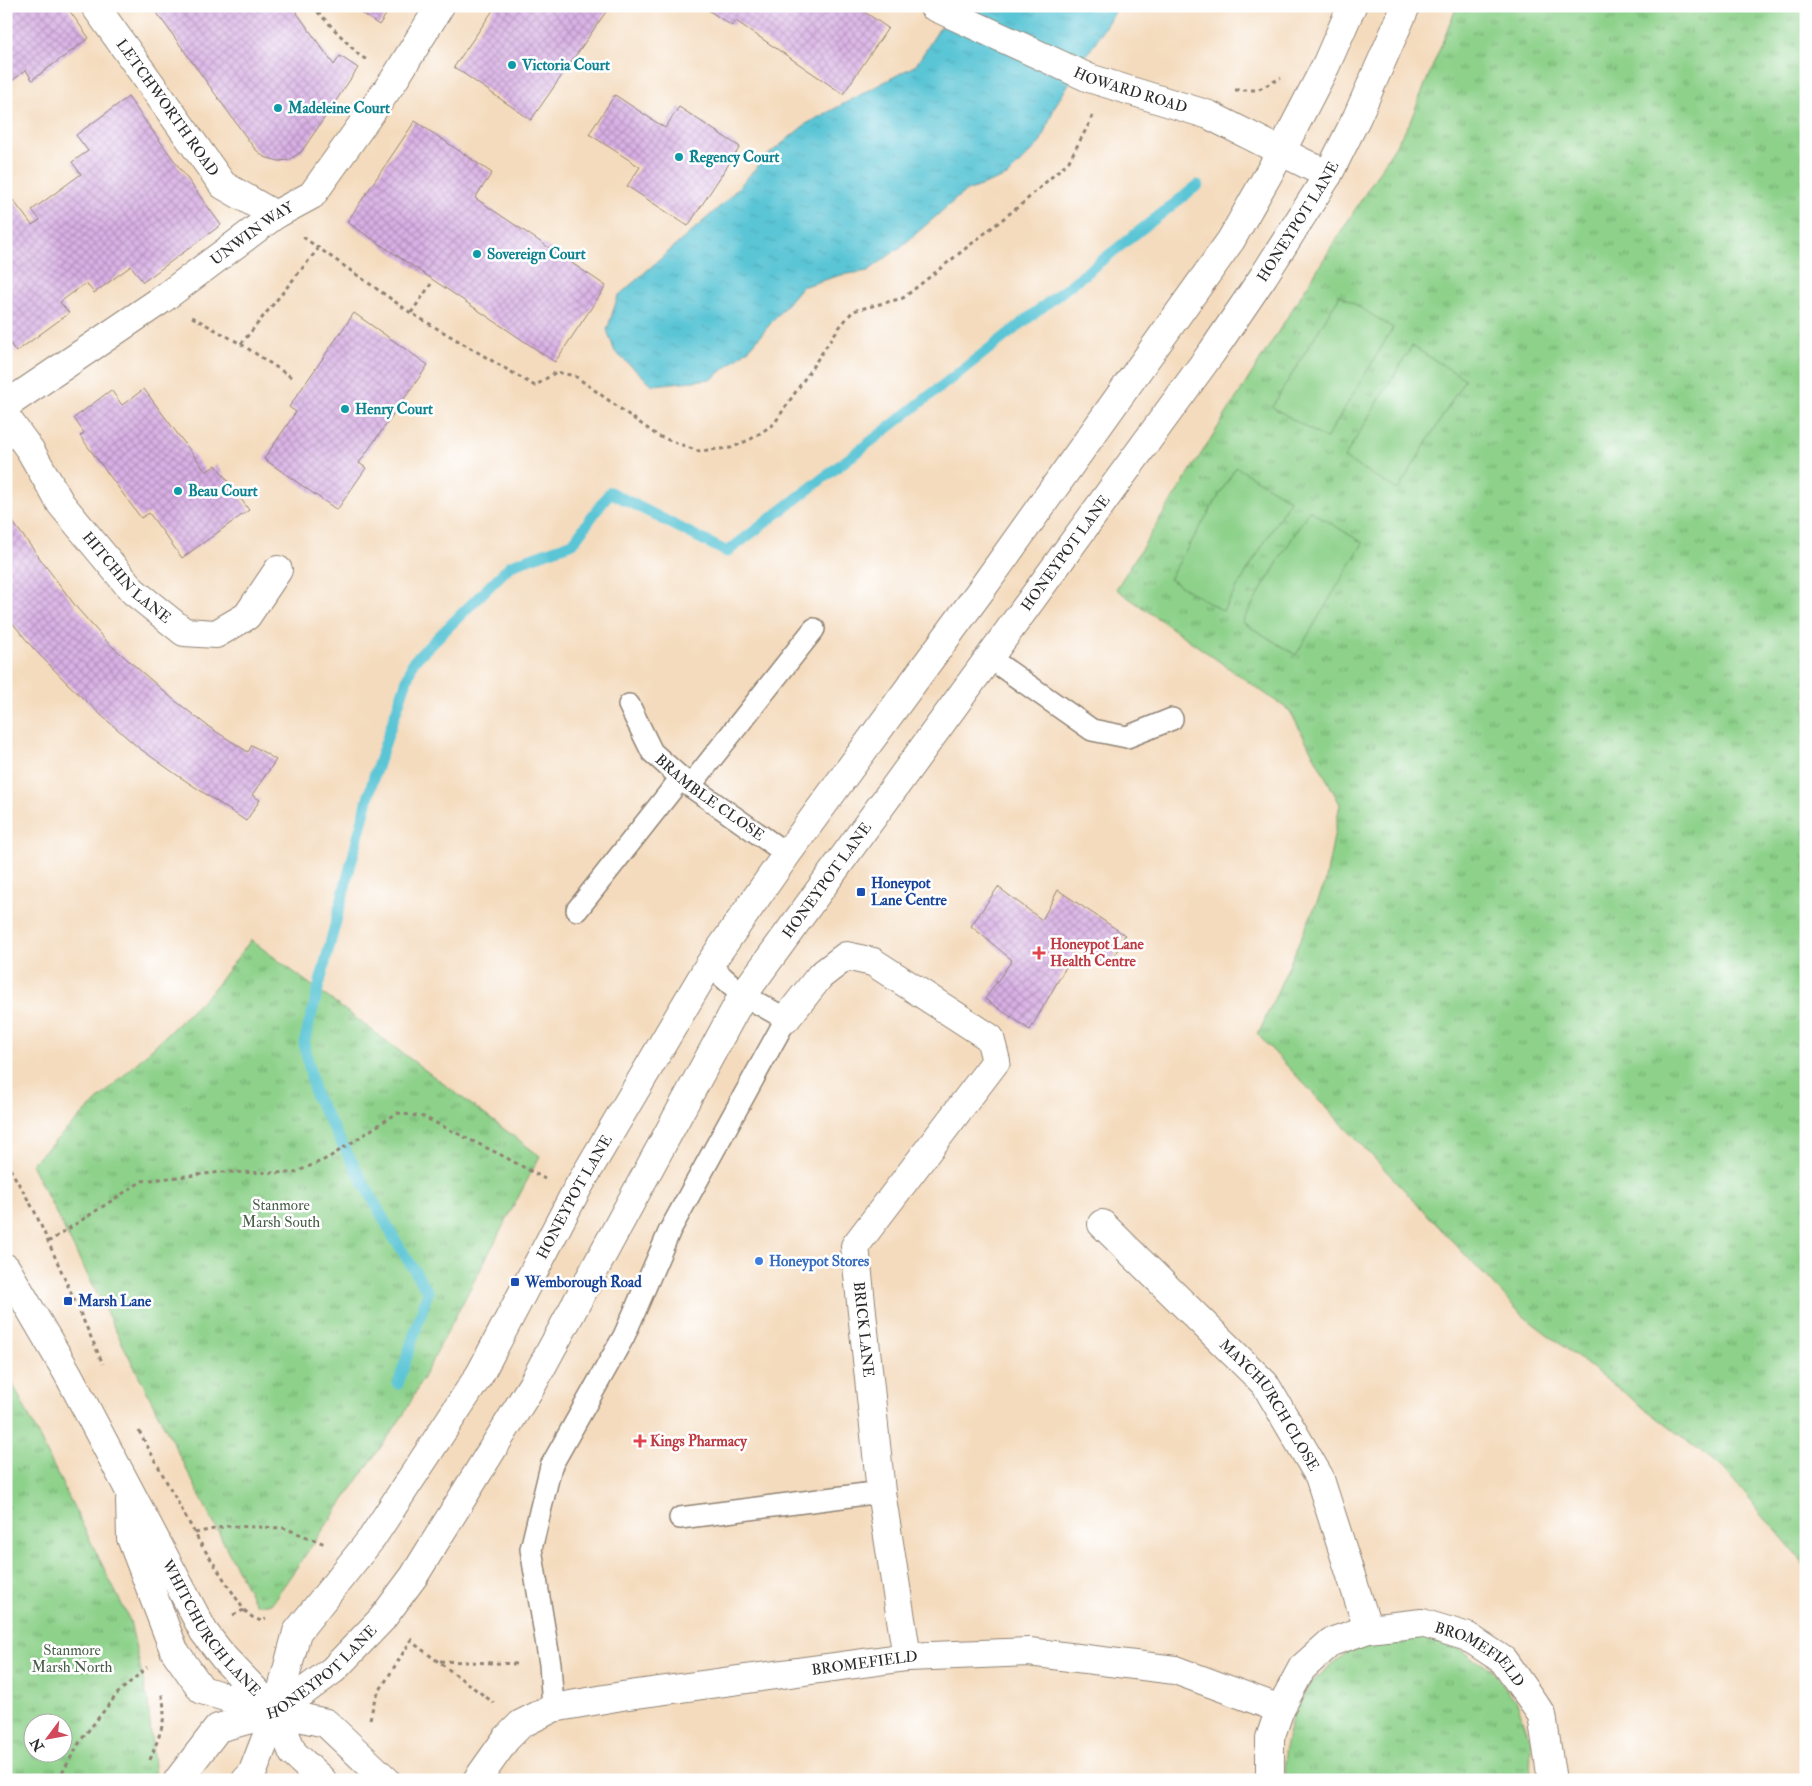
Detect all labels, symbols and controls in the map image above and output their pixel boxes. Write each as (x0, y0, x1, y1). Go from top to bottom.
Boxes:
street label: LETCHWORTH ROAD (112, 35, 223, 180)
place label: Victoria Court (521, 56, 610, 75)
marker: Victoria Court (506, 59, 518, 71)
street label: HOWARD ROAD (1071, 63, 1190, 117)
place label: Madeleine Court (287, 99, 390, 118)
marker: Madeleine Court (272, 102, 284, 114)
place label: Regency Court (689, 148, 780, 168)
marker: Regency Court (673, 151, 685, 163)
street label: HONEYPOT LANE (1253, 158, 1343, 285)
street label: UNWIN WAY (207, 197, 297, 269)
place label: Sovereign Court (487, 245, 586, 265)
marker: Sovereign Court (471, 248, 483, 260)
place label: Henry Court (355, 400, 433, 420)
marker: Henry Court (339, 403, 351, 415)
place label: Beau Court (188, 482, 258, 501)
marker: Beau Court (172, 485, 184, 497)
street label: HONEYPOT LANE (1017, 491, 1114, 615)
street label: HITCHIN LANE (78, 528, 175, 627)
street label: BRAMBLE CLOSE (651, 750, 768, 845)
street label: HONEYPOT LANE (778, 818, 876, 942)
place label: Honeypot Lane Centre (871, 874, 948, 910)
marker: Honeypot Lane Centre (855, 886, 867, 898)
place label: Honeypot Lane Health Centre (1050, 935, 1145, 971)
marker: Honeypot Lane Health Centre (1032, 946, 1046, 960)
street label: HONEYPOT LANE (532, 1131, 616, 1262)
park label: Stanmore Marsh South (242, 1196, 320, 1232)
place label: Honeypot Stores (769, 1252, 869, 1272)
marker: Honeypot Stores (753, 1255, 765, 1267)
place label: Wemborough Road (524, 1273, 642, 1293)
marker: Wemborough Road (509, 1276, 521, 1288)
street label: BRICK LANE (849, 1281, 878, 1378)
place label: Marsh Lane (77, 1292, 152, 1311)
marker: Marsh Lane (62, 1295, 74, 1307)
street label: MAYCHURCH CLOSE (1215, 1335, 1324, 1475)
place label: Kings Pharmacy (650, 1432, 748, 1452)
marker: Kings Pharmacy (634, 1435, 646, 1447)
street label: WHITCHURCH LANE (157, 1555, 265, 1700)
street label: BROMEFIELD (1432, 1618, 1529, 1691)
street label: HONEYPOT LANE (264, 1621, 381, 1724)
park label: Stanmore Marsh North (32, 1641, 113, 1677)
street label: BROMEFIELD (810, 1647, 918, 1679)
north arrow (22, 1714, 72, 1764)
text: N (27, 1734, 48, 1755)

